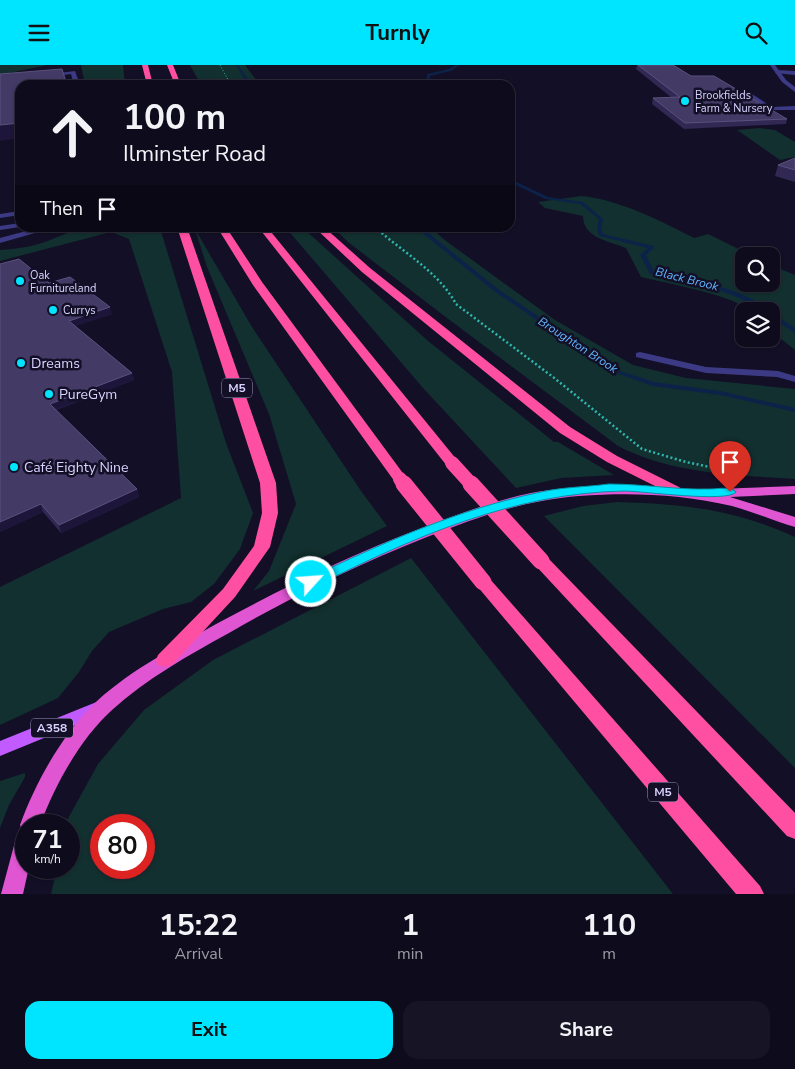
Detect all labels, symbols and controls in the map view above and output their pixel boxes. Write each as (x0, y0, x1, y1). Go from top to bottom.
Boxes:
text: Turnly (365, 18, 430, 48)
icon: menu (25, 19, 53, 47)
icon: search (742, 19, 770, 47)
place label: Brookfields Farm & Nursery (695, 88, 773, 116)
text: 100 m (123, 94, 226, 141)
marker: Brookfields Farm & Nursery (679, 95, 691, 107)
icon: ahead (40, 100, 105, 165)
text: Ilminster Road (123, 139, 266, 169)
icon: arrive (93, 195, 121, 223)
text: Then (40, 196, 83, 222)
map controls (735, 247, 780, 347)
button: search (735, 247, 780, 292)
water label: Black Brook (654, 263, 721, 295)
place label: Oak Furnitureland (30, 268, 96, 296)
marker: Oak Furnitureland (14, 275, 26, 287)
button: layers (735, 302, 780, 347)
place label: Currys (63, 303, 96, 318)
marker: Currys (47, 304, 59, 316)
water label: Broughton Brook (535, 313, 622, 377)
place label: Dreams (31, 354, 80, 373)
marker: Dreams (15, 357, 27, 369)
road number: M5 (222, 379, 252, 397)
place label: PureGym (59, 385, 117, 404)
marker: PureGym (43, 388, 55, 400)
pin (709, 441, 751, 492)
icon: arrive (716, 448, 744, 476)
place label: Café Eighty Nine (24, 458, 128, 477)
marker: Café Eighty Nine (8, 461, 20, 473)
position arrow (284, 555, 336, 607)
road number: A358 (31, 719, 73, 737)
road number: M5 (648, 783, 678, 801)
speed limit sign: 80 (90, 814, 155, 879)
text: 71 (32, 823, 63, 857)
text: km/h (34, 851, 61, 867)
text: 15:22 (159, 905, 238, 946)
text: 1 (401, 905, 419, 946)
text: 110 (582, 905, 636, 946)
text: Arrival (174, 943, 223, 965)
text: min (397, 943, 423, 965)
text: m (602, 943, 616, 965)
button: Exit (25, 1001, 393, 1059)
button: Share (403, 1001, 770, 1059)

